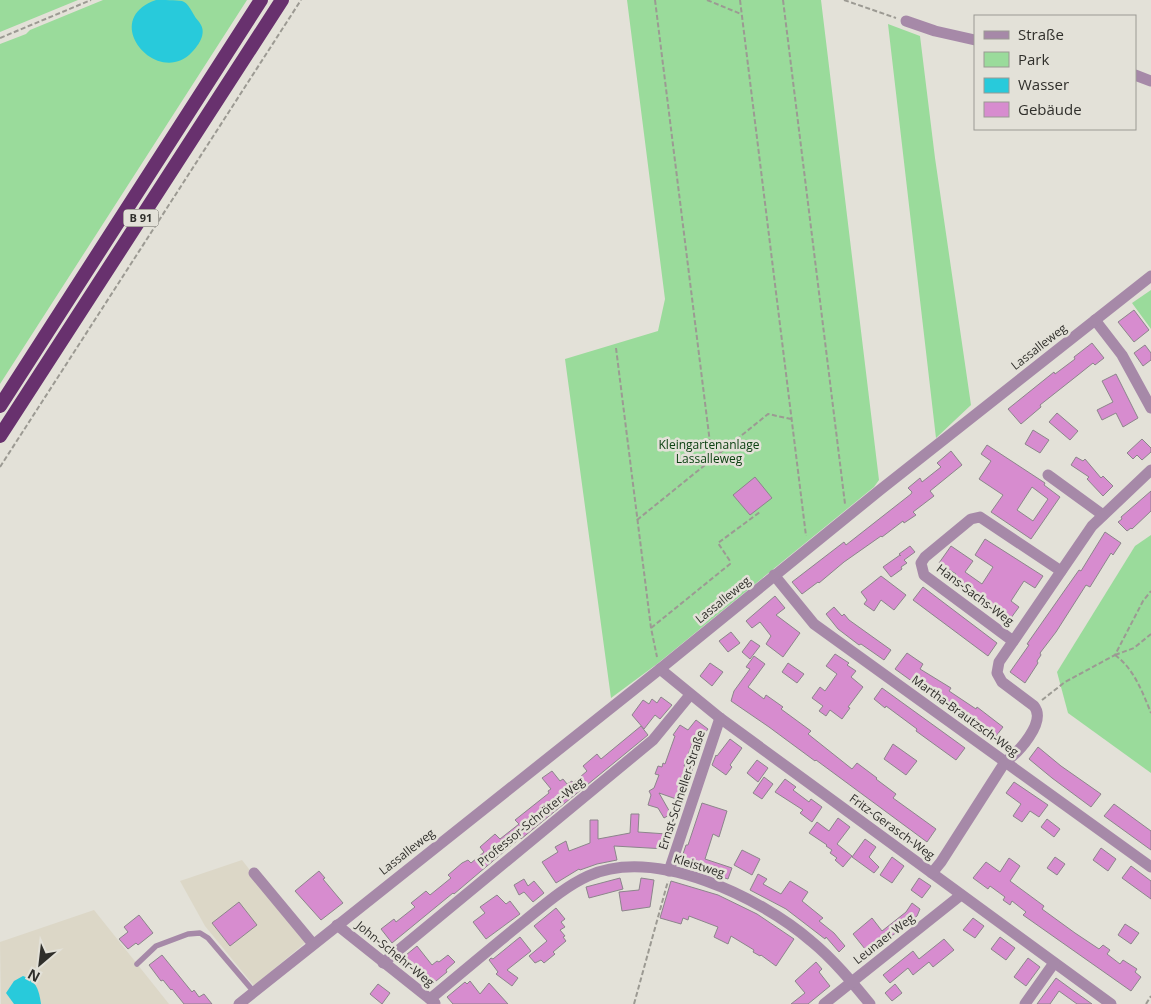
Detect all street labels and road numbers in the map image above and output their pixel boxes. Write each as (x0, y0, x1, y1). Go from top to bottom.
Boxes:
road number: B 91 (124, 210, 158, 227)
street label: Lassalleweg (1007, 319, 1070, 374)
street label: Hans-Sachs-Weg (933, 560, 1018, 630)
street label: Lassalleweg (692, 572, 754, 627)
street label: Martha-Brautzsch-Weg (908, 671, 1023, 760)
street label: Ernst-Schneller-Straße (654, 728, 709, 852)
street label: Professor-Schröter-Weg (473, 773, 588, 870)
street label: Fritz-Gerasch-Weg (846, 790, 939, 864)
street label: Lassalleweg (375, 824, 438, 879)
street label: Kleistweg (671, 850, 727, 881)
street label: Leunaer Weg (850, 909, 918, 968)
street label: John-Schehr-Weg (352, 916, 438, 991)

